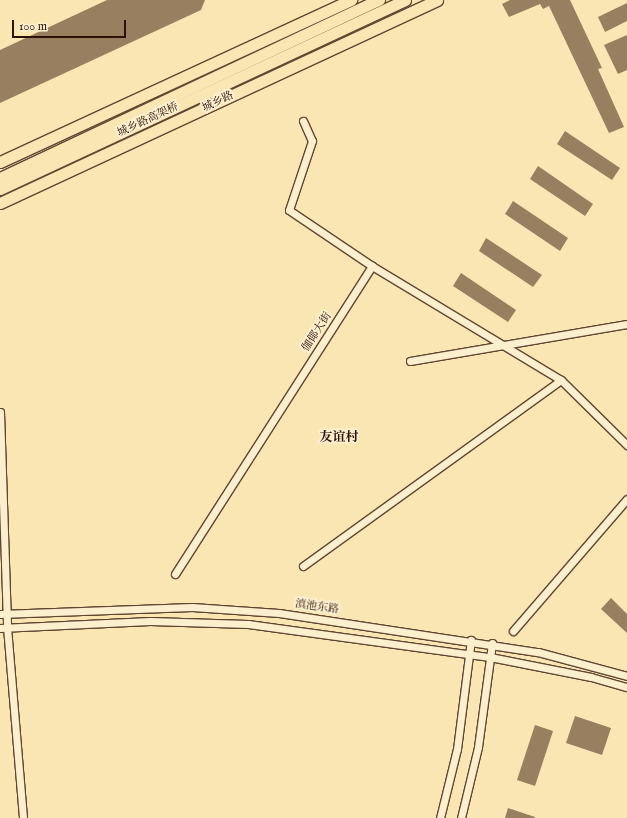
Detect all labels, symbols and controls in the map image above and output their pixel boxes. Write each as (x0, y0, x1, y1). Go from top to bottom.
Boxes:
scale bar (14, 12, 128, 38)
text: 100 m (19, 19, 47, 34)
street label: 城乡路 (200, 89, 236, 115)
street label: 城乡路高架桥 (115, 100, 181, 140)
street label: 伽倻大街 (299, 310, 335, 354)
district label: 友谊村 (320, 430, 358, 446)
street label: 滇池东路 (294, 597, 340, 617)

